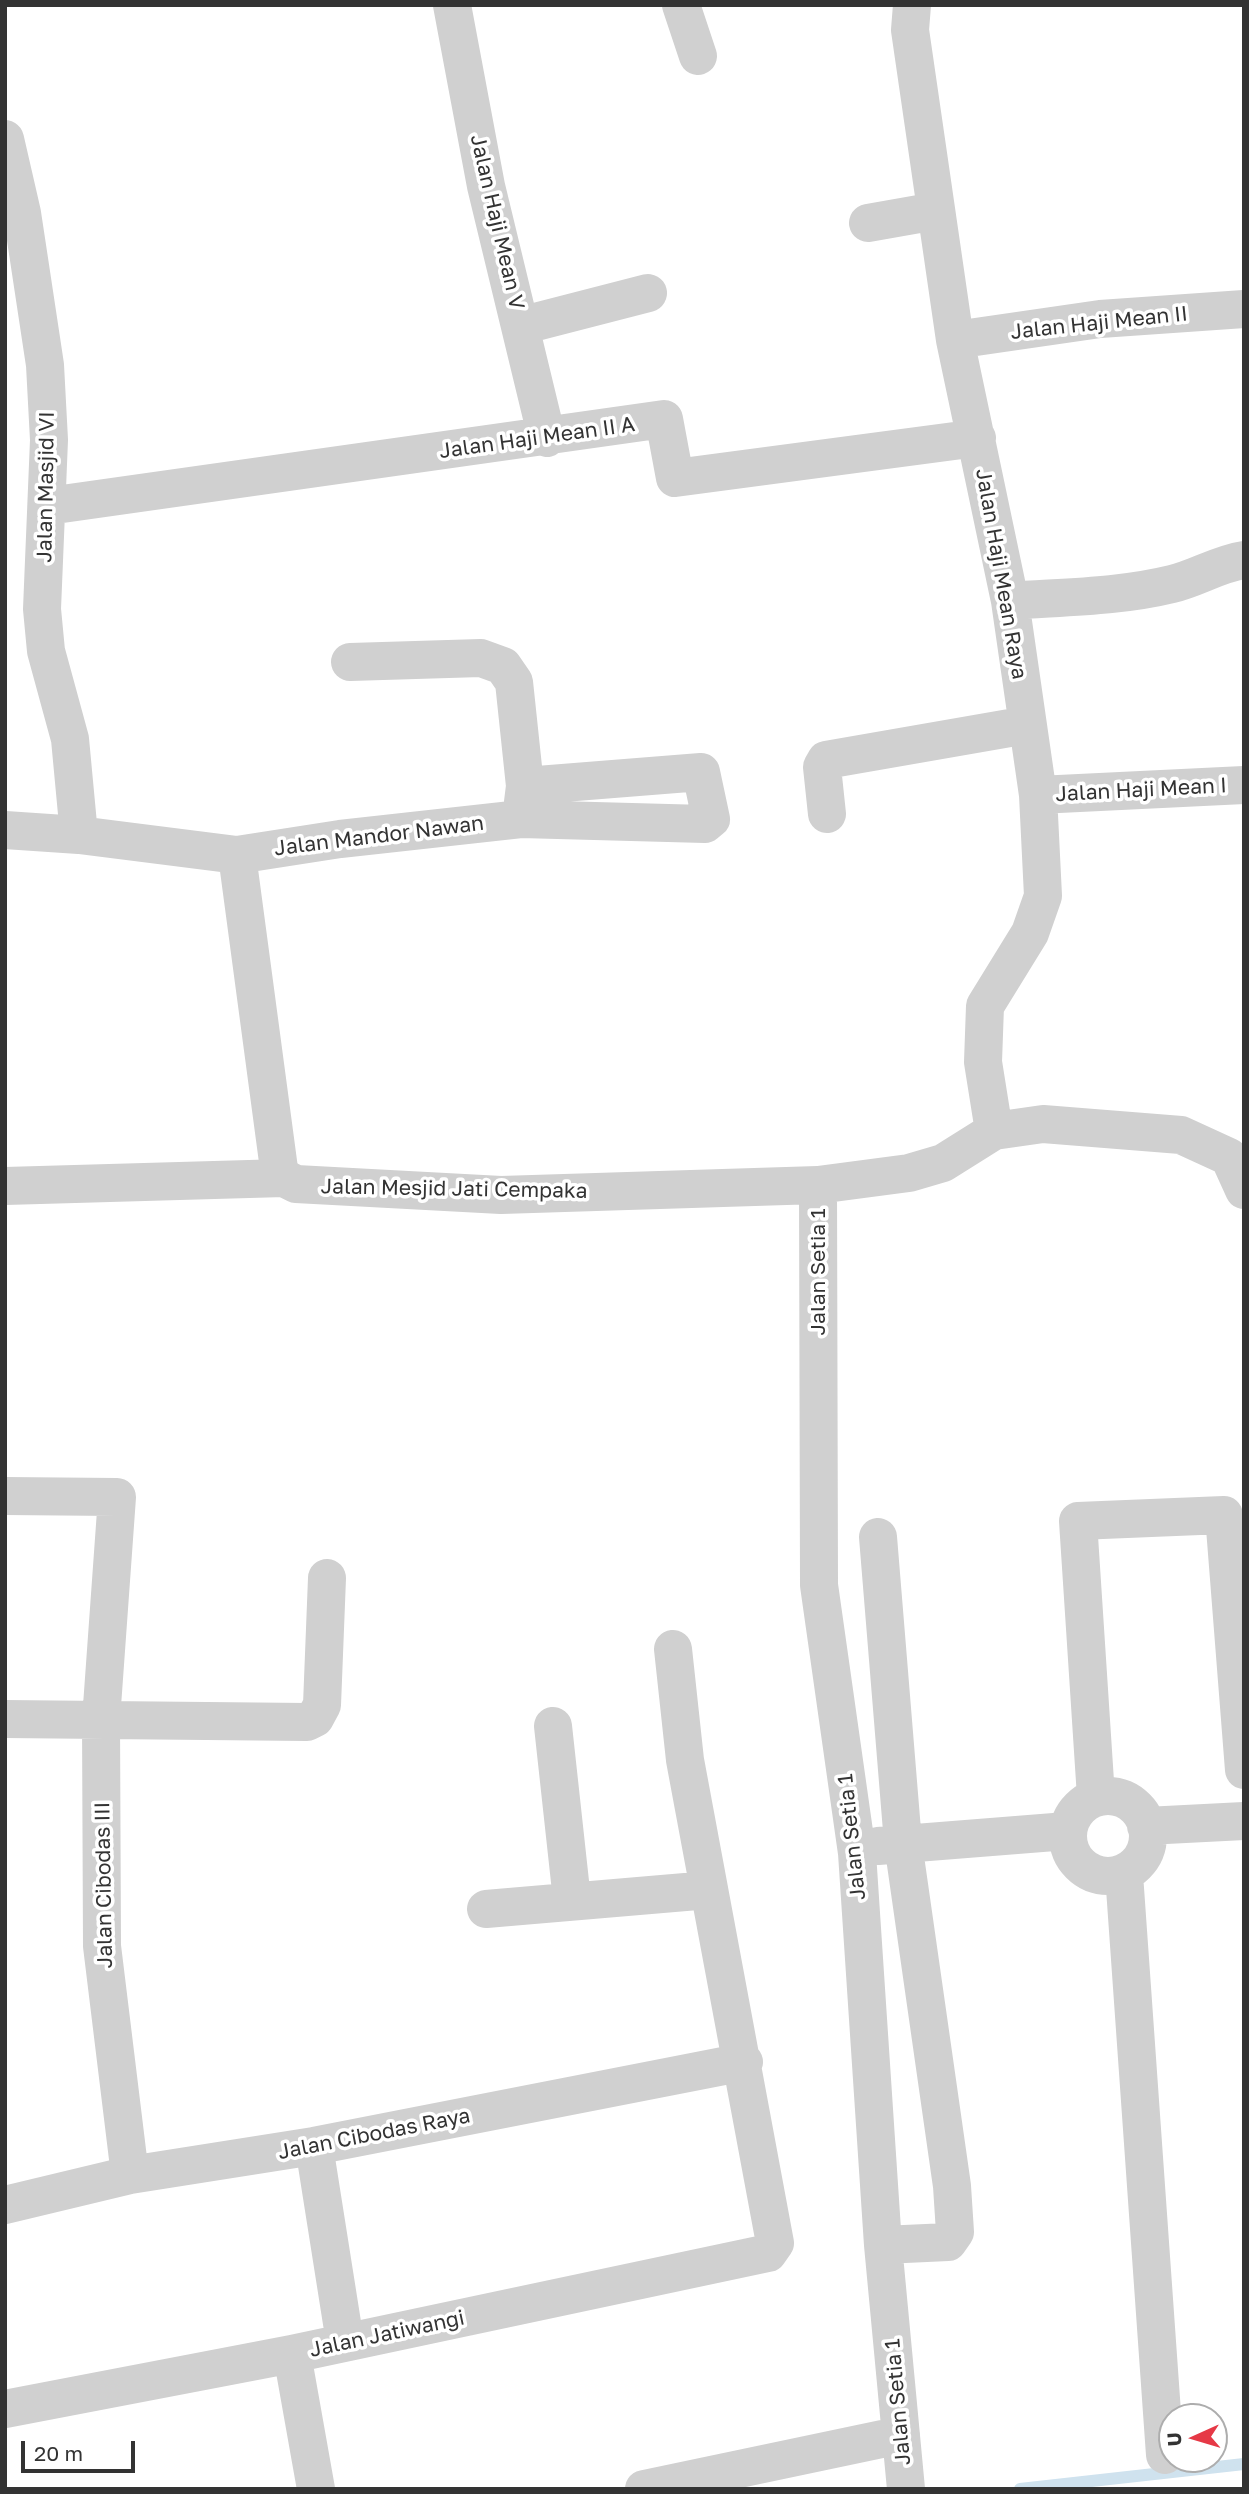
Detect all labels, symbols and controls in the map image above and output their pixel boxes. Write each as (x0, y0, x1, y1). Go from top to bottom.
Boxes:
street label: Jalan Haji Mean V (465, 132, 529, 312)
street label: Jalan Haji Mean II (1009, 301, 1189, 345)
street label: Jalan Masjid VI (32, 411, 60, 563)
street label: Jalan Haji Mean II A (438, 412, 636, 464)
street label: Jalan Haji Mean Raya (970, 467, 1032, 681)
street label: Jalan Haji Mean I (1055, 773, 1227, 807)
street label: Jalan Mandor Nawan (273, 811, 485, 861)
street label: Jalan Mesjid Jati Cempaka (320, 1174, 588, 1204)
street label: Jalan Setia 1 (805, 1208, 831, 1336)
street label: Jalan Setia 1 (833, 1772, 871, 1902)
street label: Jalan Cibodas III (90, 1801, 118, 1969)
street label: Jalan Cibodas Raya (276, 2103, 472, 2165)
street label: Jalan Jatiwangi (307, 2305, 467, 2363)
street label: Jalan Setia 1 (880, 2338, 916, 2466)
north arrow (1158, 2403, 1228, 2473)
scale bar (24, 2428, 138, 2472)
text: U (1162, 2432, 1186, 2447)
text: 20 m (34, 2440, 83, 2466)

